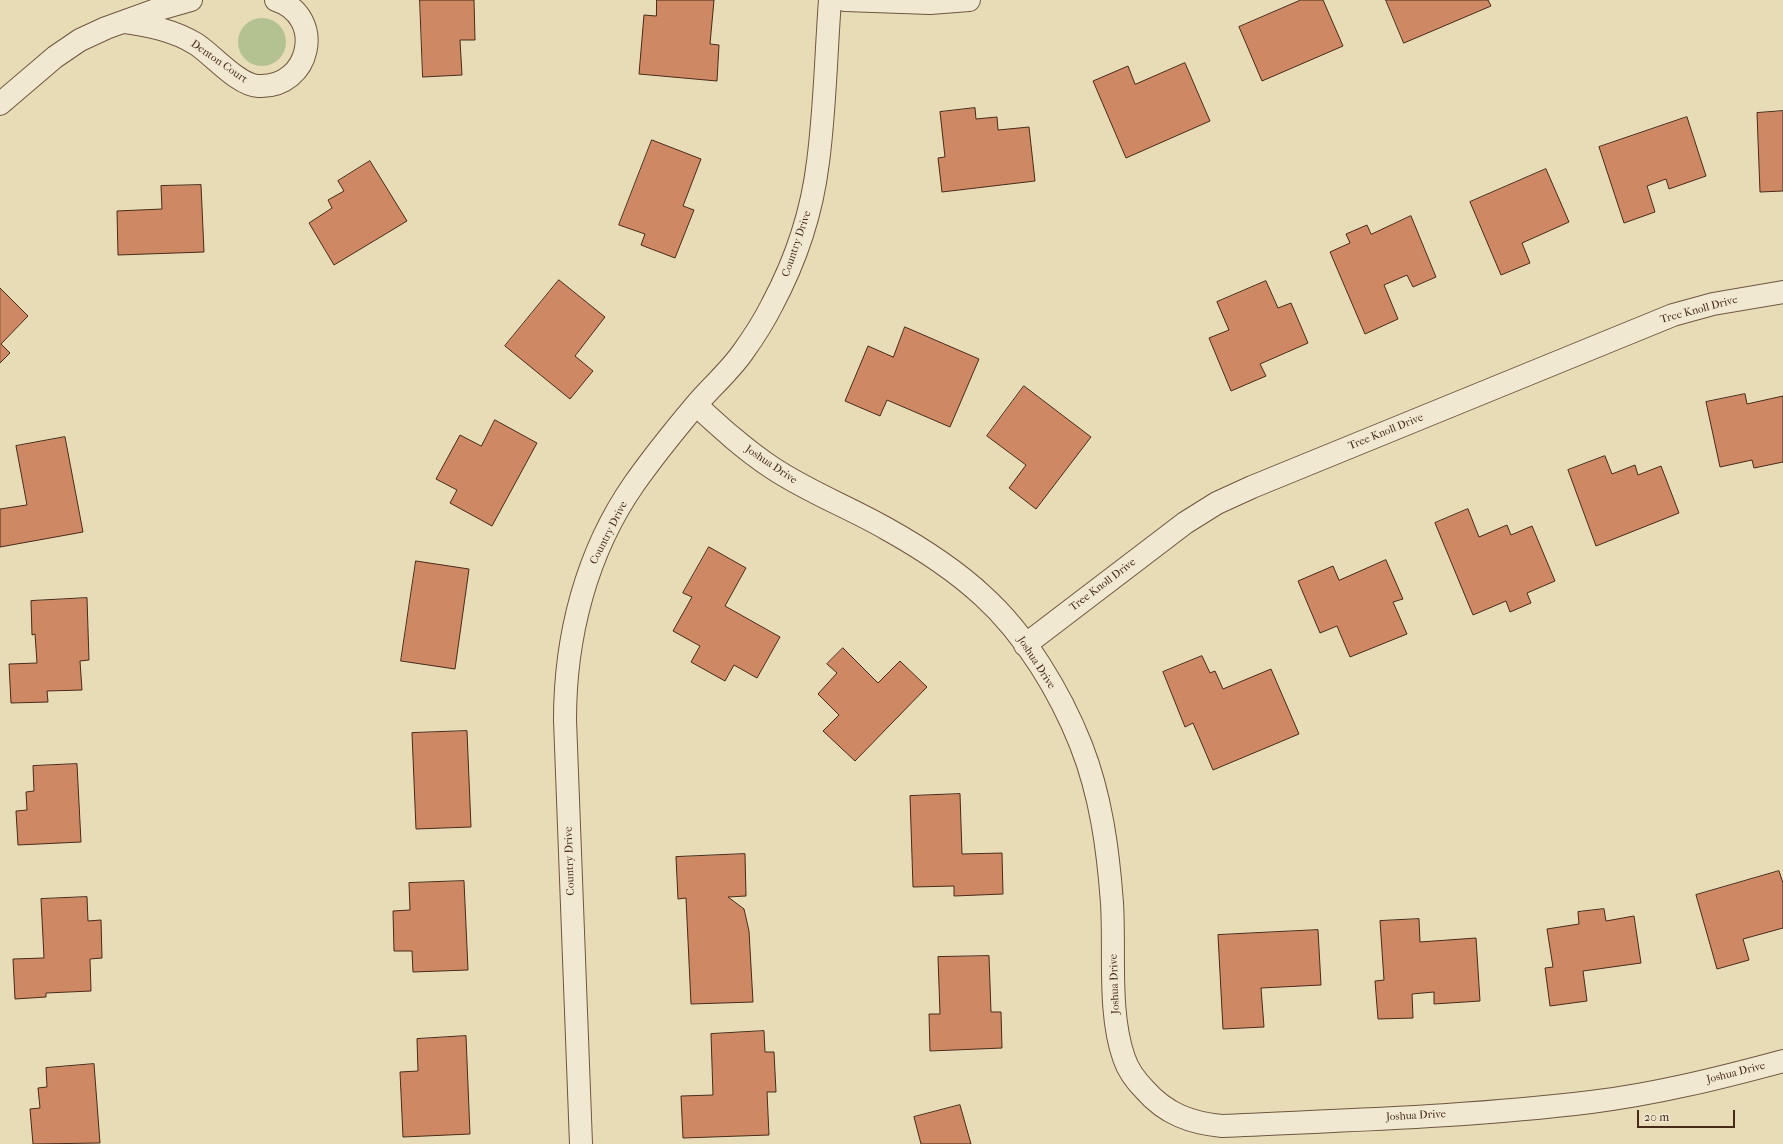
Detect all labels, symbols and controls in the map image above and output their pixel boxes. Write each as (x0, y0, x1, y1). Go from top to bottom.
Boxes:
street label: Denton Court (188, 38, 250, 86)
street label: Country Drive (780, 209, 814, 279)
street label: Tree Knoll Drive (1659, 293, 1739, 327)
street label: Tree Knoll Drive (1347, 411, 1425, 453)
street label: Joshua Drive (742, 443, 800, 487)
street label: Country Drive (587, 499, 631, 567)
street label: Tree Knoll Drive (1067, 556, 1139, 614)
street label: Joshua Drive (1014, 634, 1058, 692)
street label: Country Drive (562, 826, 578, 896)
street label: Joshua Drive (1107, 954, 1123, 1014)
street label: Joshua Drive (1705, 1059, 1767, 1087)
scale bar (1639, 1102, 1737, 1128)
street label: Joshua Drive (1386, 1108, 1446, 1124)
text: 20 m (1644, 1110, 1669, 1124)

